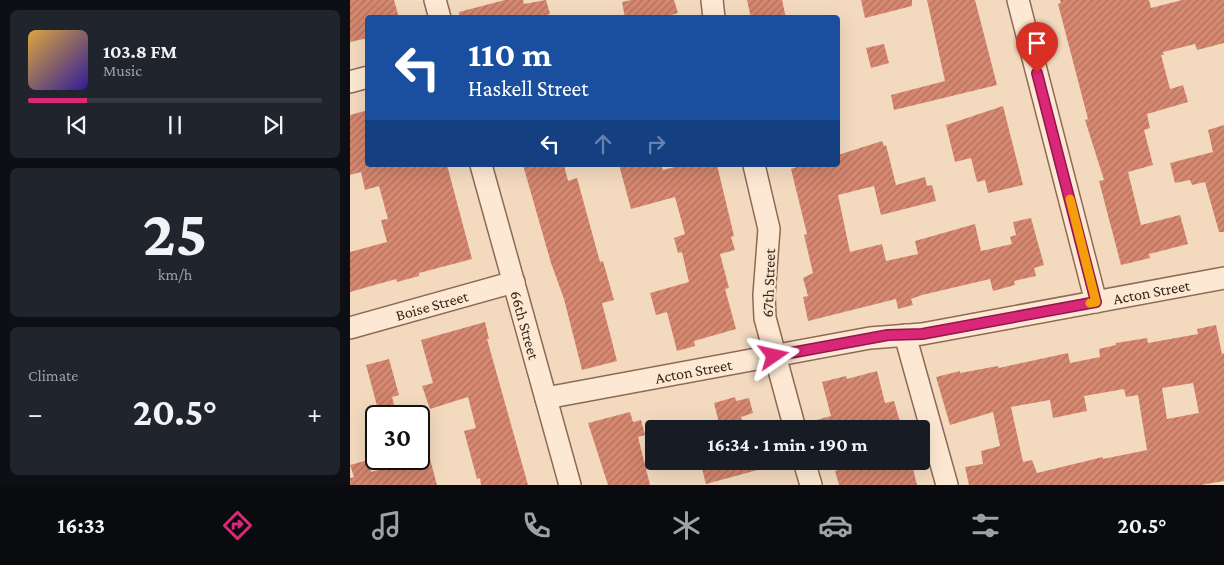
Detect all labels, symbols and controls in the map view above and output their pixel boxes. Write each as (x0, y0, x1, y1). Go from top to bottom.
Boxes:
pin (1016, 22, 1058, 73)
icon: arrive (1023, 29, 1051, 57)
icon: left (385, 35, 450, 100)
text: 110 m (468, 35, 552, 74)
text: 103.8 FM (103, 41, 177, 62)
text: Music (103, 62, 142, 79)
text: Haskell Street (468, 76, 589, 101)
icon: previous (63, 111, 91, 139)
icon: pause (161, 111, 189, 139)
icon: next (259, 111, 287, 139)
icon: left (536, 130, 564, 158)
icon: ahead (589, 130, 617, 158)
icon: right (642, 130, 670, 158)
text: 25 (143, 197, 208, 269)
street label: 67th Street (759, 247, 778, 318)
text: km/h (158, 266, 192, 283)
street label: Acton Street (1112, 276, 1192, 307)
street label: Boise Street (394, 287, 471, 324)
street label: 66th Street (507, 289, 543, 362)
position arrow (747, 329, 799, 381)
street label: Acton Street (654, 356, 734, 387)
text: Climate (28, 367, 78, 384)
text: 20.5° (133, 391, 217, 433)
text: − (28, 398, 43, 429)
text: + (307, 398, 322, 429)
speed limit sign: 30 (365, 405, 430, 470)
text: 16:34 · 1 min · 190 m (708, 434, 868, 455)
icon: directions (220, 508, 255, 543)
icon: music (369, 508, 404, 543)
icon: phone (519, 508, 554, 543)
icon: climate (669, 508, 704, 543)
icon: car (818, 508, 853, 543)
icon: filters (968, 508, 1003, 543)
text: 16:33 (57, 513, 105, 538)
text: 20.5° (1118, 513, 1167, 538)

